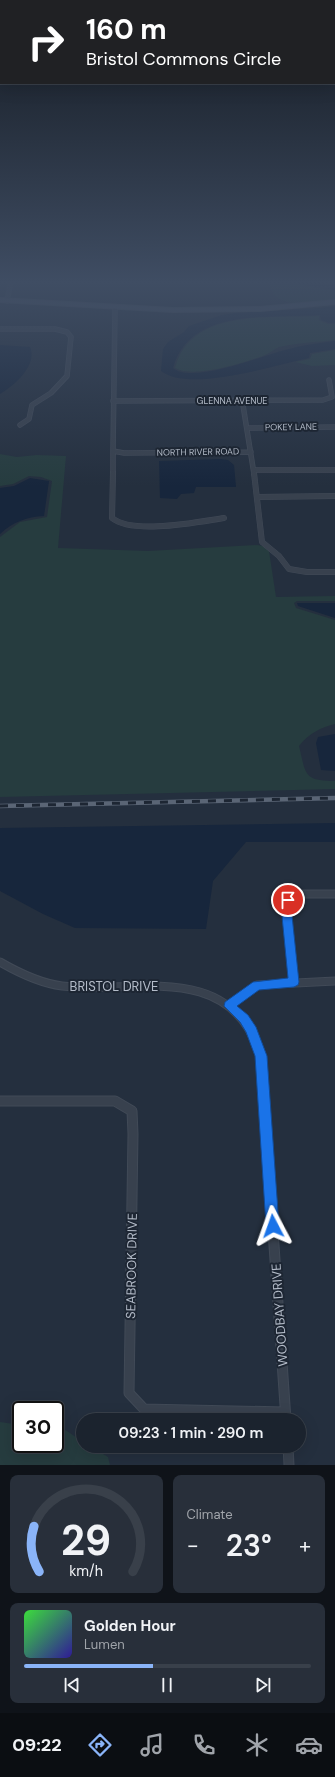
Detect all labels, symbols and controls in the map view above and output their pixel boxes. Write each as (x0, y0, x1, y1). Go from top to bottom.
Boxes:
text: 160 m (86, 11, 167, 48)
icon: right (20, 16, 72, 68)
text: Bristol Commons Circle (86, 47, 281, 71)
street label: GLENNA AVENUE (197, 395, 267, 407)
street label: POKEY LANE (265, 421, 317, 433)
street label: NORTH RIVER ROAD (157, 445, 239, 459)
pin (271, 883, 305, 917)
icon: arrive (277, 889, 299, 911)
street label: BRISTOL DRIVE (70, 978, 158, 995)
position arrow (252, 1205, 294, 1247)
street label: SEABROOK DRIVE (122, 1213, 141, 1319)
street label: WOODBAY DRIVE (267, 1263, 292, 1367)
speed limit sign: 30 (12, 1401, 64, 1453)
text: 09:23 · 1 min · 290 m (119, 1423, 263, 1443)
text: Climate (187, 1506, 233, 1523)
text: 29 (61, 1514, 111, 1568)
text: 23° (226, 1526, 272, 1565)
text: − (187, 1531, 199, 1560)
text: + (299, 1531, 311, 1560)
text: km/h (69, 1562, 103, 1580)
text: Golden Hour (84, 1616, 176, 1636)
text: Lumen (84, 1636, 125, 1653)
icon: previous (61, 1674, 83, 1696)
icon: pause (156, 1674, 178, 1696)
icon: next (252, 1674, 274, 1696)
icon: directions (86, 1731, 114, 1759)
icon: music (138, 1731, 166, 1759)
icon: phone (190, 1731, 218, 1759)
icon: climate (243, 1731, 271, 1759)
icon: car (295, 1731, 323, 1759)
text: 09:22 (12, 1733, 62, 1757)

